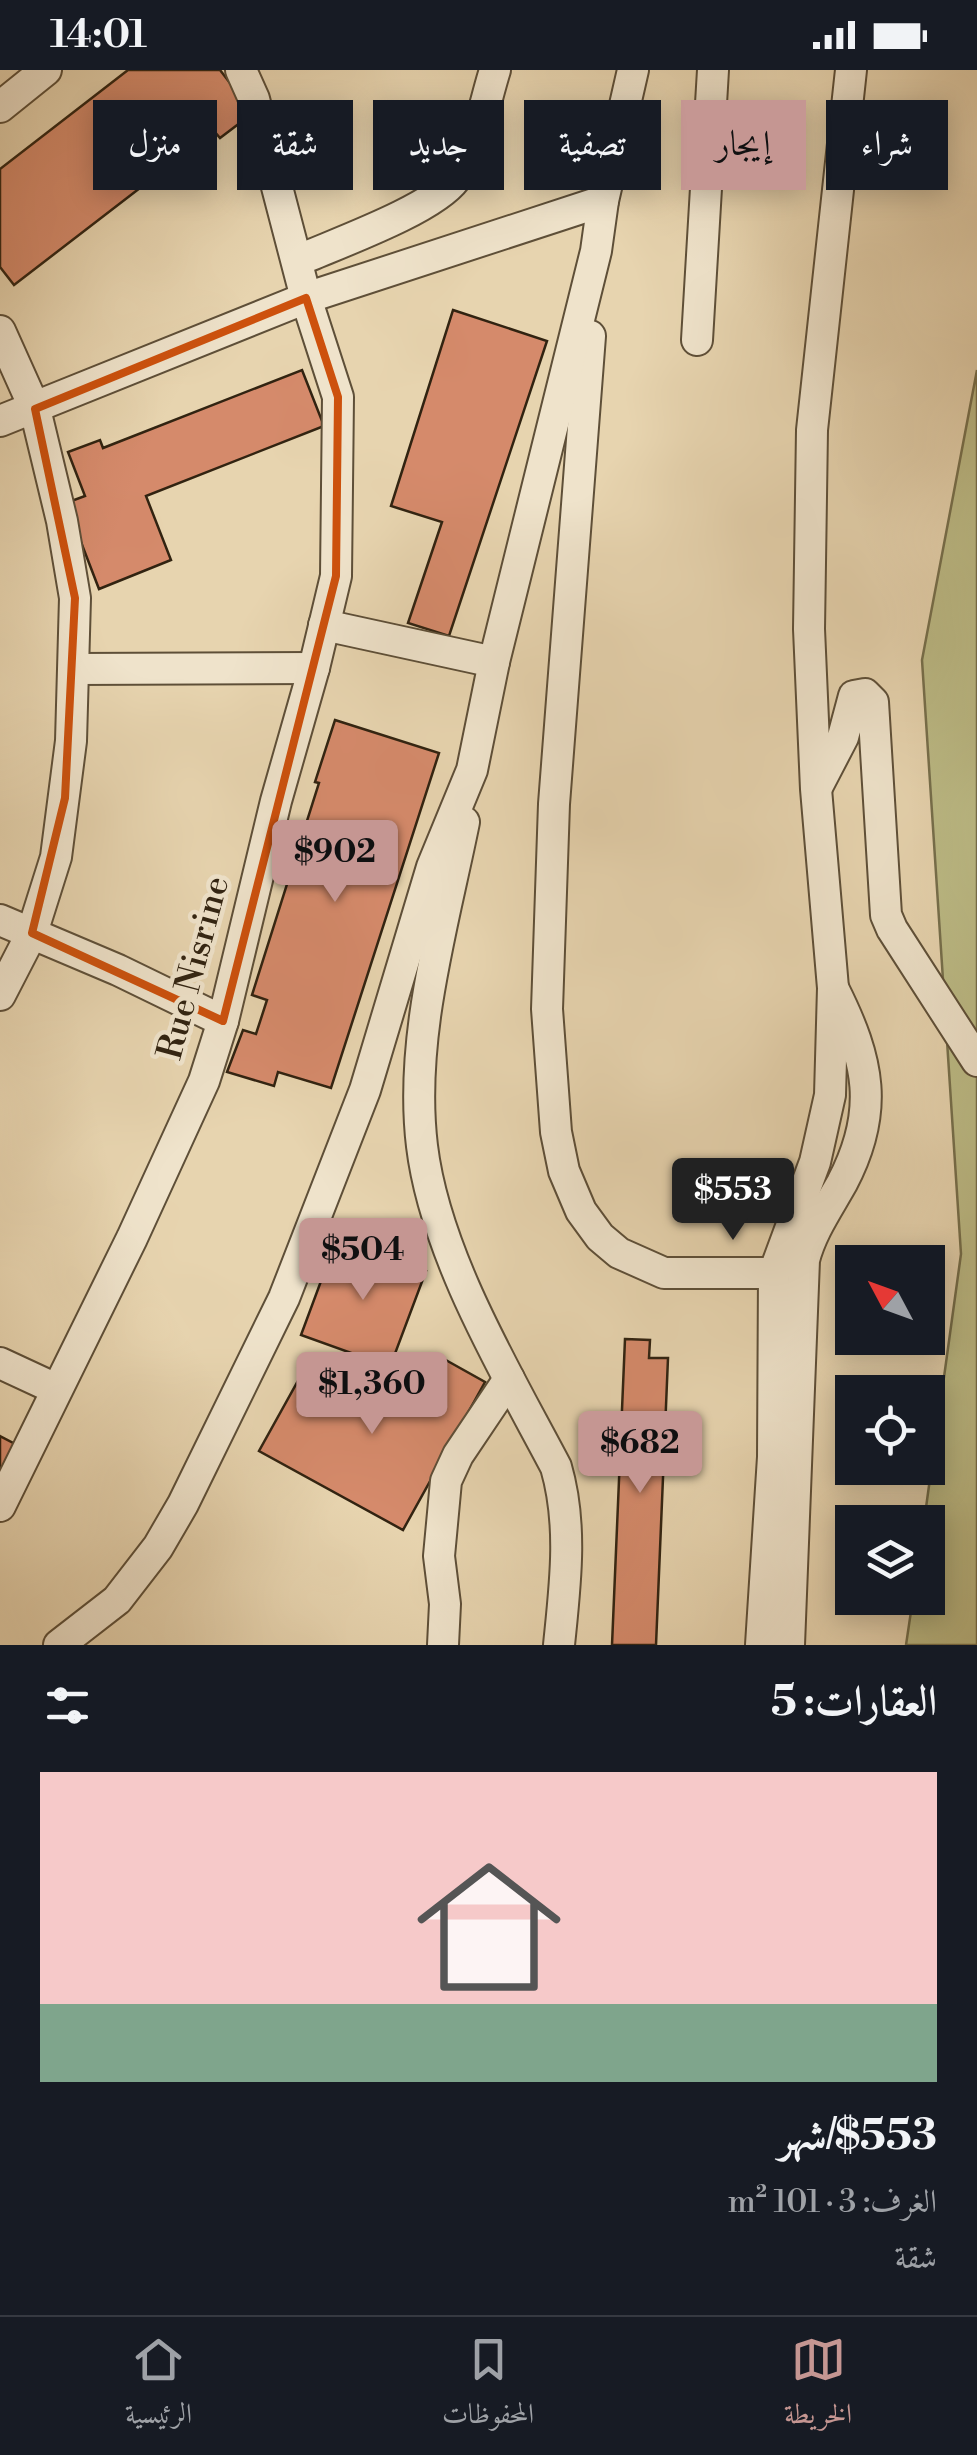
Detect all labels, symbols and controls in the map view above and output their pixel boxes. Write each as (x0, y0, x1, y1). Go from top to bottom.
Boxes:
text: 14:01 (50, 12, 147, 59)
chip: منزل (93, 100, 217, 190)
chip: شقة (237, 100, 353, 190)
chip: جديد (373, 100, 504, 190)
chip: تصفية (524, 100, 661, 190)
chip: إيجار (681, 100, 806, 190)
chip: شراء (826, 100, 948, 190)
pin: $902 (276, 820, 394, 905)
text: $902 (294, 832, 376, 872)
street label: Rue Nisrine (149, 872, 239, 1064)
pin: $553 (674, 1158, 792, 1243)
text: $553 (694, 1170, 772, 1210)
pin: $504 (304, 1218, 422, 1303)
text: $504 (321, 1230, 405, 1270)
north arrow (835, 1245, 945, 1355)
map controls (835, 1245, 945, 1615)
pin: $1,360 (291, 1352, 453, 1437)
text: $1,360 (318, 1364, 426, 1404)
button: locate (835, 1375, 945, 1485)
pin: $682 (581, 1411, 699, 1496)
text: $682 (600, 1423, 680, 1463)
button: layers (835, 1505, 945, 1615)
text: العقارات: 5 (771, 1676, 937, 1729)
icon: filters (40, 1678, 95, 1733)
icon: home (399, 1837, 579, 2017)
text: $553/شهر (779, 2110, 937, 2163)
text: الغرف: 3 · 101 m² (728, 2182, 937, 2222)
text: شقة (895, 2238, 937, 2278)
tab: الرئيسية (125, 2332, 192, 2441)
tab: المحفوظات (442, 2332, 534, 2441)
tab: الخريطة (784, 2332, 852, 2441)

